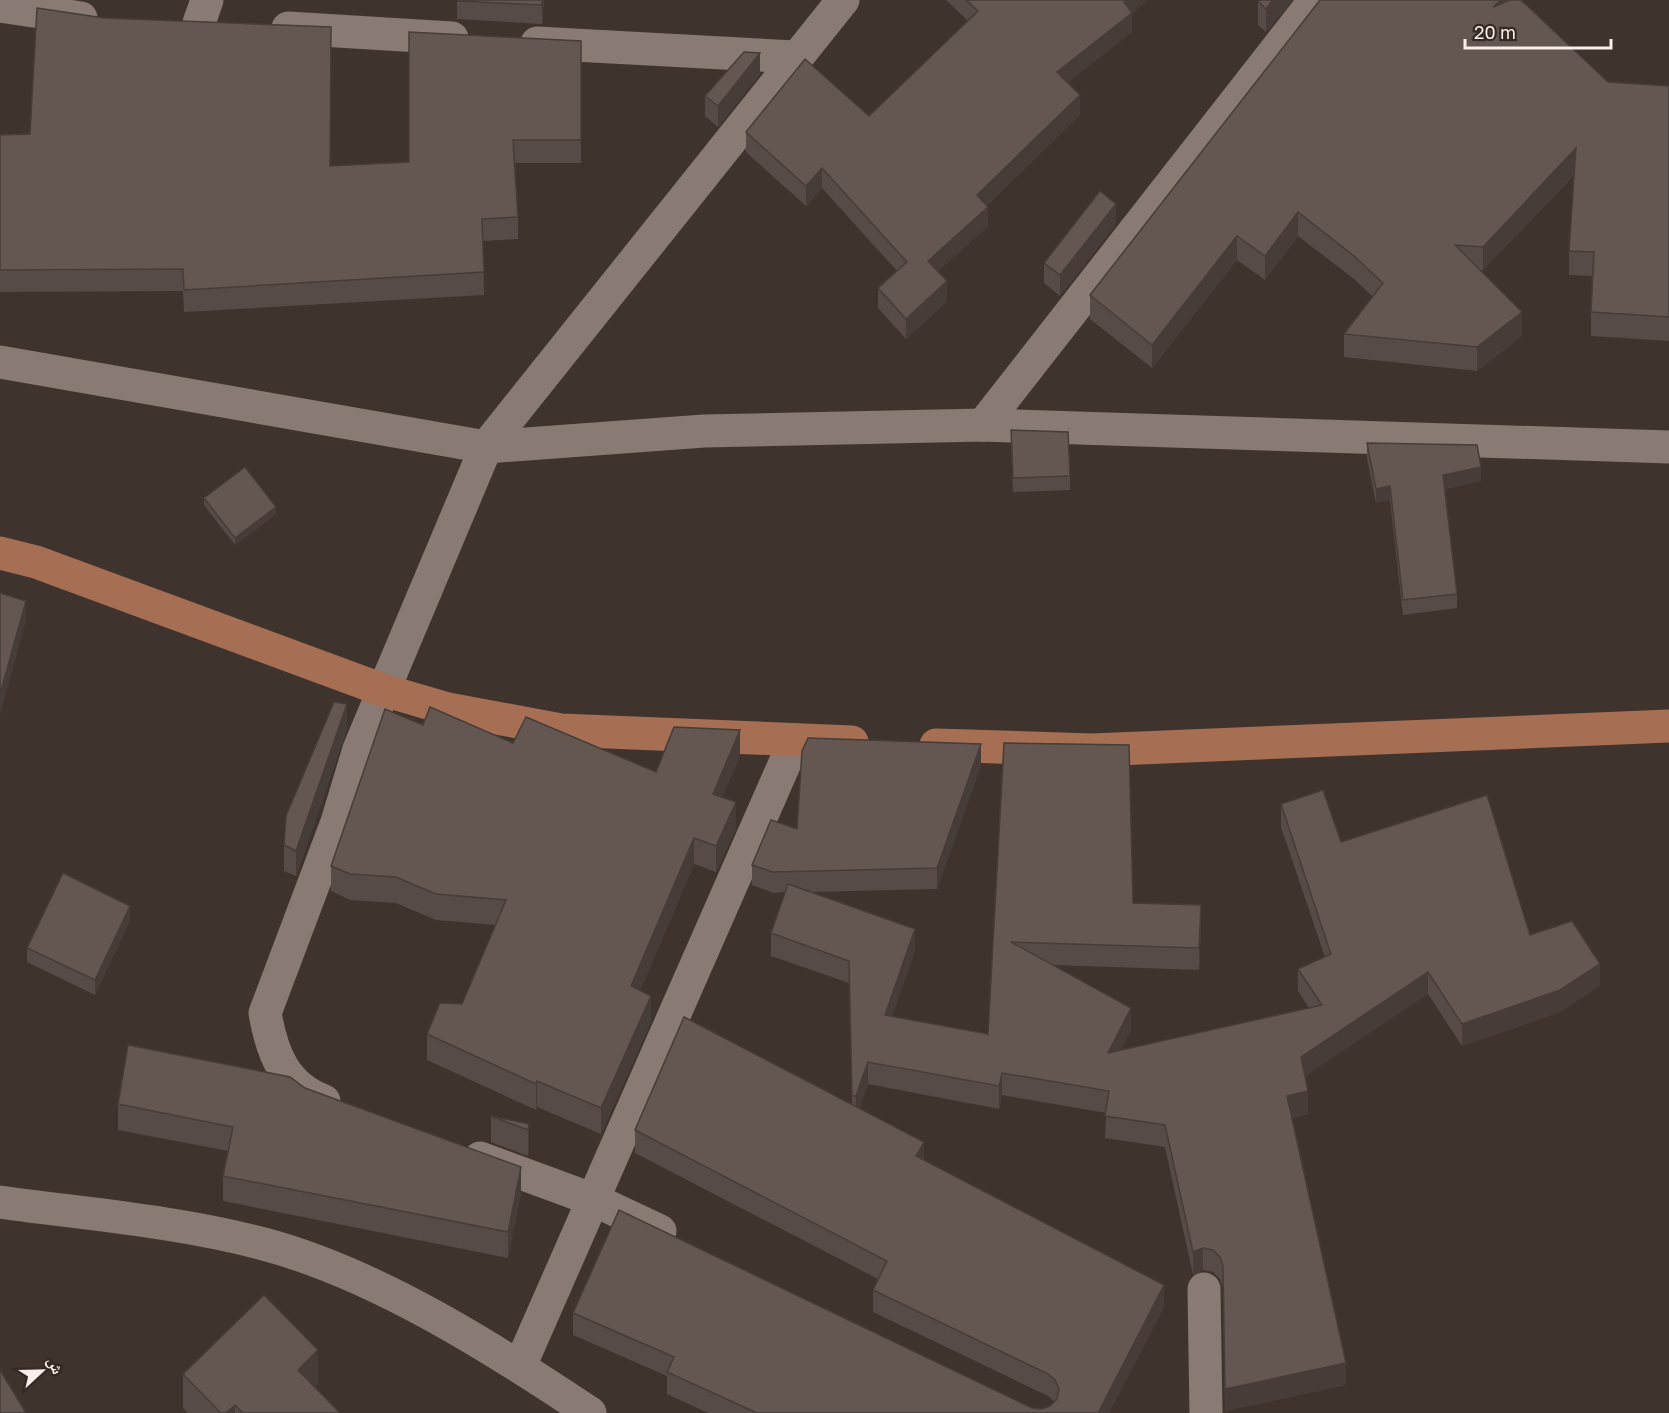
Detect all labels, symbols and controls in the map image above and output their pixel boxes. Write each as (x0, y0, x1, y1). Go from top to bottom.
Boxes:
scale bar (1465, 12, 1610, 50)
text: 20 m (1474, 21, 1516, 43)
north arrow (12, 1341, 72, 1401)
text: ش (43, 1354, 68, 1377)

